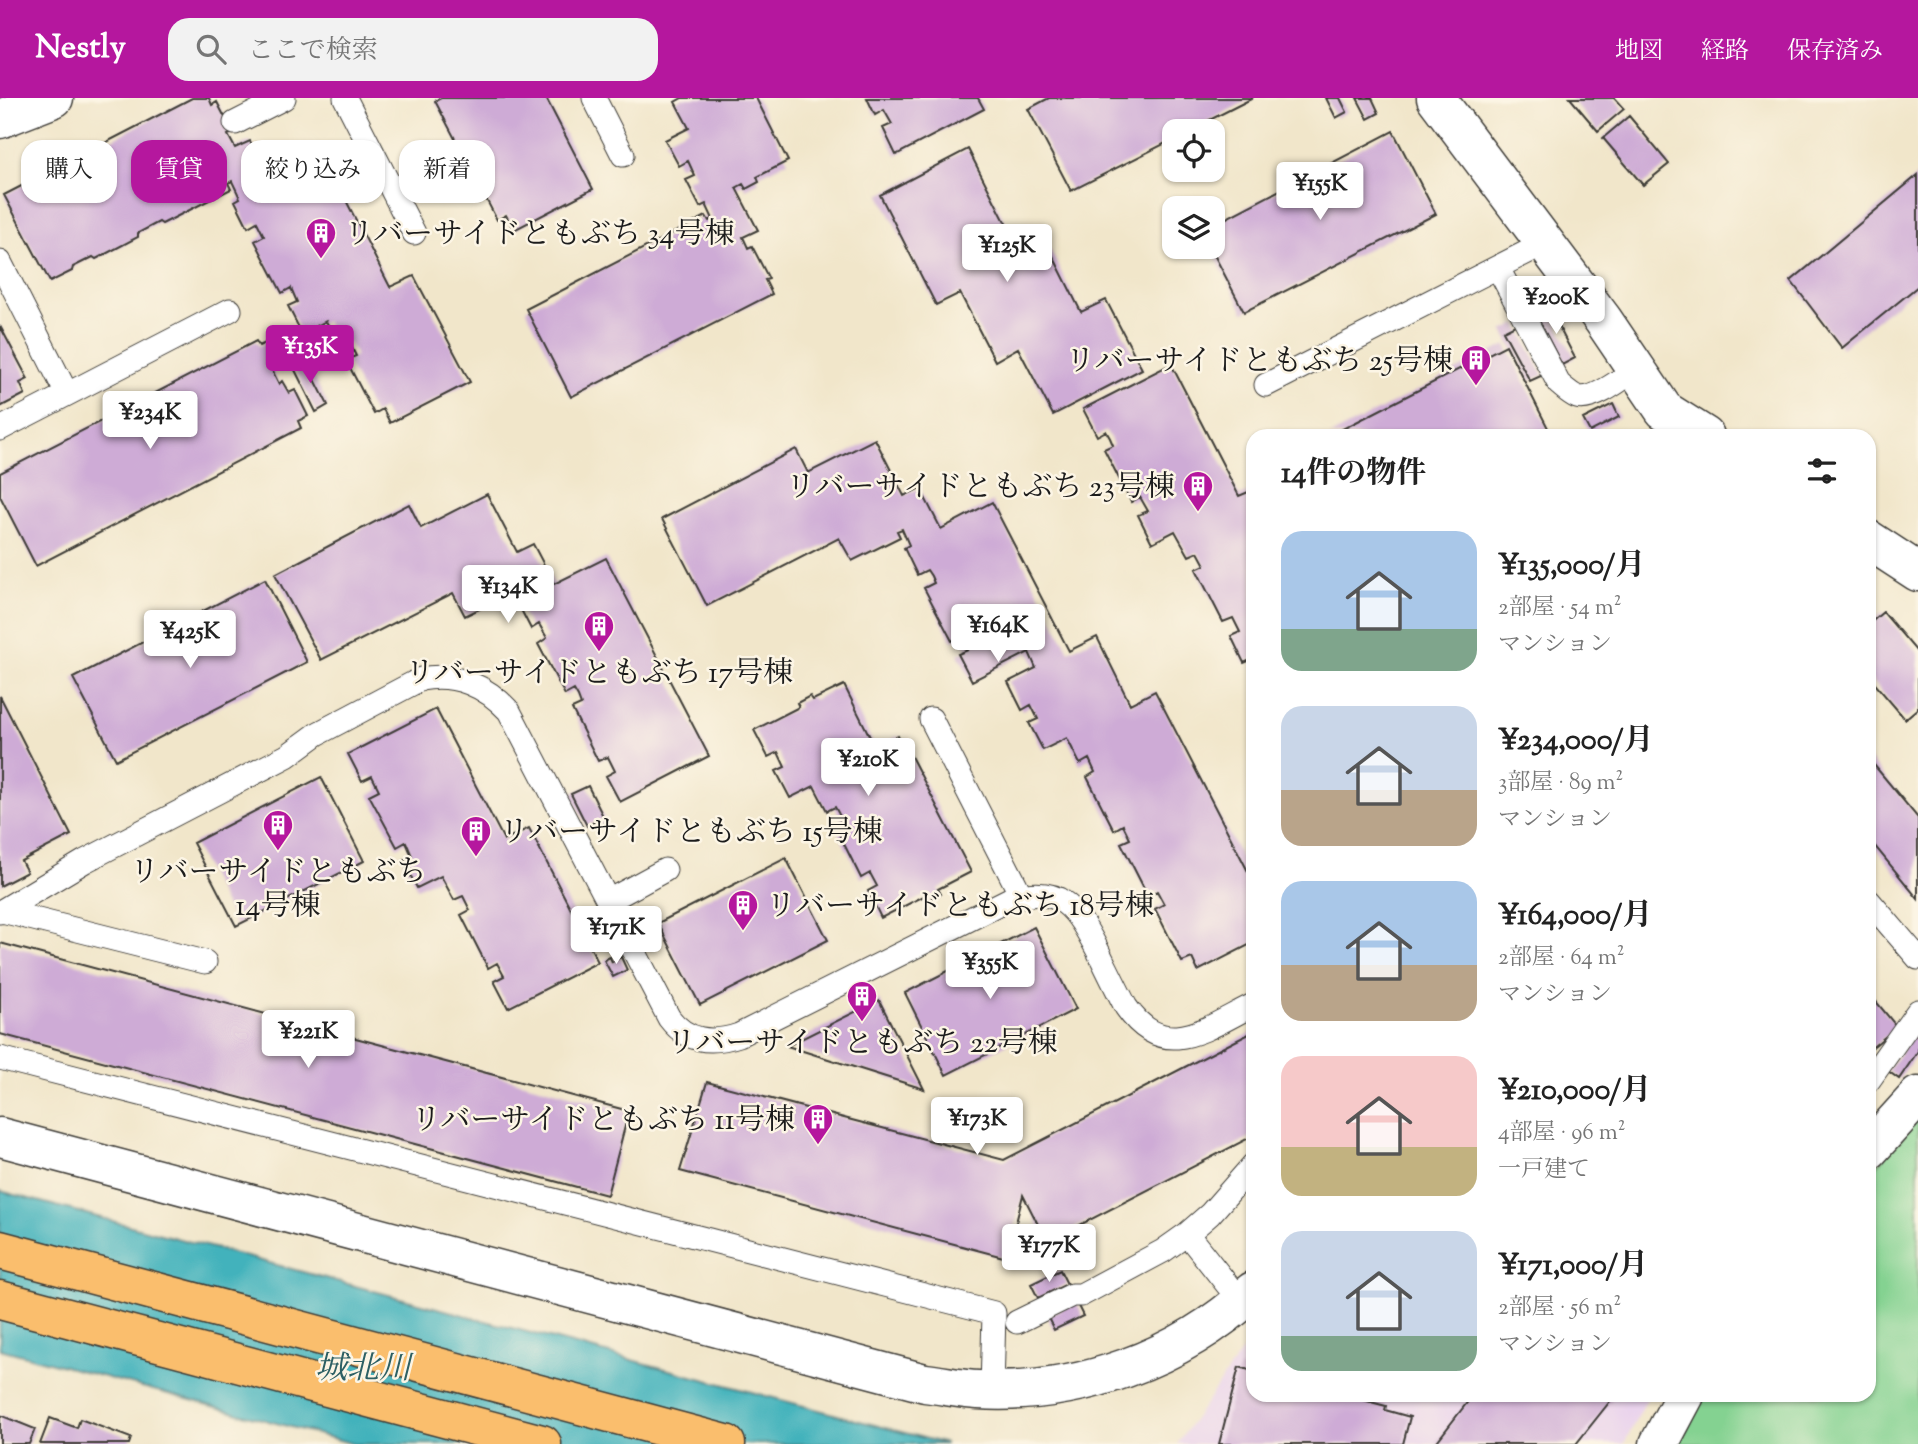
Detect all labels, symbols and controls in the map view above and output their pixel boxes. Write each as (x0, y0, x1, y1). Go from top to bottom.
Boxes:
search box (168, 18, 658, 81)
text: Nestly (35, 25, 126, 73)
icon: search (192, 30, 230, 68)
text: ここで検索 (248, 33, 378, 70)
text: 地図 (1615, 35, 1663, 69)
text: 経路 (1701, 35, 1749, 69)
text: 保存済み (1787, 35, 1883, 69)
map controls (1162, 119, 1225, 259)
button: locate (1162, 119, 1225, 182)
chip: 購入 (21, 140, 117, 203)
chip: 賃貸 (131, 140, 227, 203)
chip: 絞り込み (241, 140, 385, 203)
chip: 新着 (399, 140, 495, 203)
pin: ¥155K (1271, 162, 1369, 222)
text: ¥155K (1292, 168, 1348, 201)
button: layers (1162, 196, 1225, 259)
place label: リバーサイドともぶち 34号棟 (344, 214, 735, 257)
building icon: リバーサイドともぶち 34号棟 (304, 216, 338, 260)
pin: ¥125K (958, 225, 1056, 284)
text: ¥125K (978, 230, 1036, 263)
pin: ¥200K (1507, 276, 1605, 336)
text: ¥200K (1523, 282, 1589, 315)
pin: ¥135K (261, 326, 359, 385)
text: ¥135K (282, 331, 338, 364)
place label: リバーサイドともぶち 25号棟 (1065, 341, 1453, 384)
building icon: リバーサイドともぶち 25号棟 (1459, 343, 1493, 387)
pin: ¥234K (101, 392, 199, 451)
text: ¥234K (119, 397, 181, 430)
icon: filters (1803, 452, 1841, 490)
text: 14件の物件 (1281, 453, 1426, 496)
place label: リバーサイドともぶち 23号棟 (785, 467, 1175, 510)
building icon: リバーサイドともぶち 23号棟 (1181, 469, 1215, 513)
text: ¥135,000/月 (1498, 545, 1645, 588)
icon: home (1337, 559, 1421, 643)
pin: ¥134K (459, 566, 557, 625)
text: ¥134K (478, 571, 538, 604)
text: 2部屋 · 54 m² (1498, 592, 1622, 625)
pin: ¥164K (949, 604, 1047, 664)
building icon: リバーサイドともぶち 17号棟 (582, 609, 616, 653)
pin: ¥425K (141, 610, 239, 670)
text: ¥164K (967, 610, 1029, 643)
text: ¥425K (160, 616, 220, 649)
text: マンション (1498, 629, 1612, 662)
place label: リバーサイドともぶち 17号棟 (405, 653, 793, 696)
text: ¥234,000/月 (1498, 720, 1654, 763)
icon: home (1337, 734, 1421, 818)
pin: ¥210K (819, 738, 917, 798)
text: ¥210K (837, 744, 899, 777)
text: 3部屋 · 89 m² (1498, 767, 1623, 800)
text: マンション (1498, 804, 1612, 837)
building icon: リバーサイドともぶち 14号棟 (261, 808, 295, 852)
place label: リバーサイドともぶち 15号棟 (499, 812, 883, 855)
building icon: リバーサイドともぶち 15号棟 (459, 814, 493, 858)
place label: リバーサイドともぶち 14号棟 (130, 852, 427, 929)
place label: リバーサイドともぶち 18号棟 (766, 886, 1155, 929)
building icon: リバーサイドともぶち 18号棟 (726, 888, 760, 932)
text: ¥164,000/月 (1498, 895, 1652, 938)
pin: ¥171K (567, 906, 665, 966)
icon: home (1337, 909, 1421, 993)
text: ¥171K (587, 912, 645, 945)
pin: ¥355K (941, 942, 1039, 1001)
text: 2部屋 · 64 m² (1498, 942, 1625, 975)
text: ¥355K (962, 947, 1018, 980)
building icon: リバーサイドともぶち 22号棟 (845, 979, 879, 1023)
text: マンション (1498, 979, 1612, 1012)
pin: ¥221K (259, 1010, 357, 1070)
text: ¥221K (278, 1016, 338, 1049)
place label: リバーサイドともぶち 22号棟 (666, 1023, 1058, 1066)
text: ¥210,000/月 (1498, 1070, 1651, 1113)
icon: home (1337, 1084, 1421, 1168)
pin: ¥173K (928, 1098, 1026, 1157)
place label: リバーサイドともぶち 11号棟 (411, 1100, 795, 1143)
building icon: リバーサイドともぶち 11号棟 (801, 1102, 835, 1146)
text: ¥173K (947, 1103, 1007, 1136)
text: 4部屋 · 96 m² (1498, 1117, 1625, 1150)
text: 一戸建て (1498, 1154, 1590, 1187)
pin: ¥177K (1000, 1224, 1098, 1284)
text: ¥177K (1018, 1230, 1080, 1263)
text: ¥171,000/月 (1498, 1245, 1648, 1288)
icon: home (1337, 1259, 1421, 1343)
text: 2部屋 · 56 m² (1498, 1292, 1621, 1325)
text: マンション (1498, 1329, 1612, 1362)
water label: 城北川 (315, 1347, 414, 1393)

